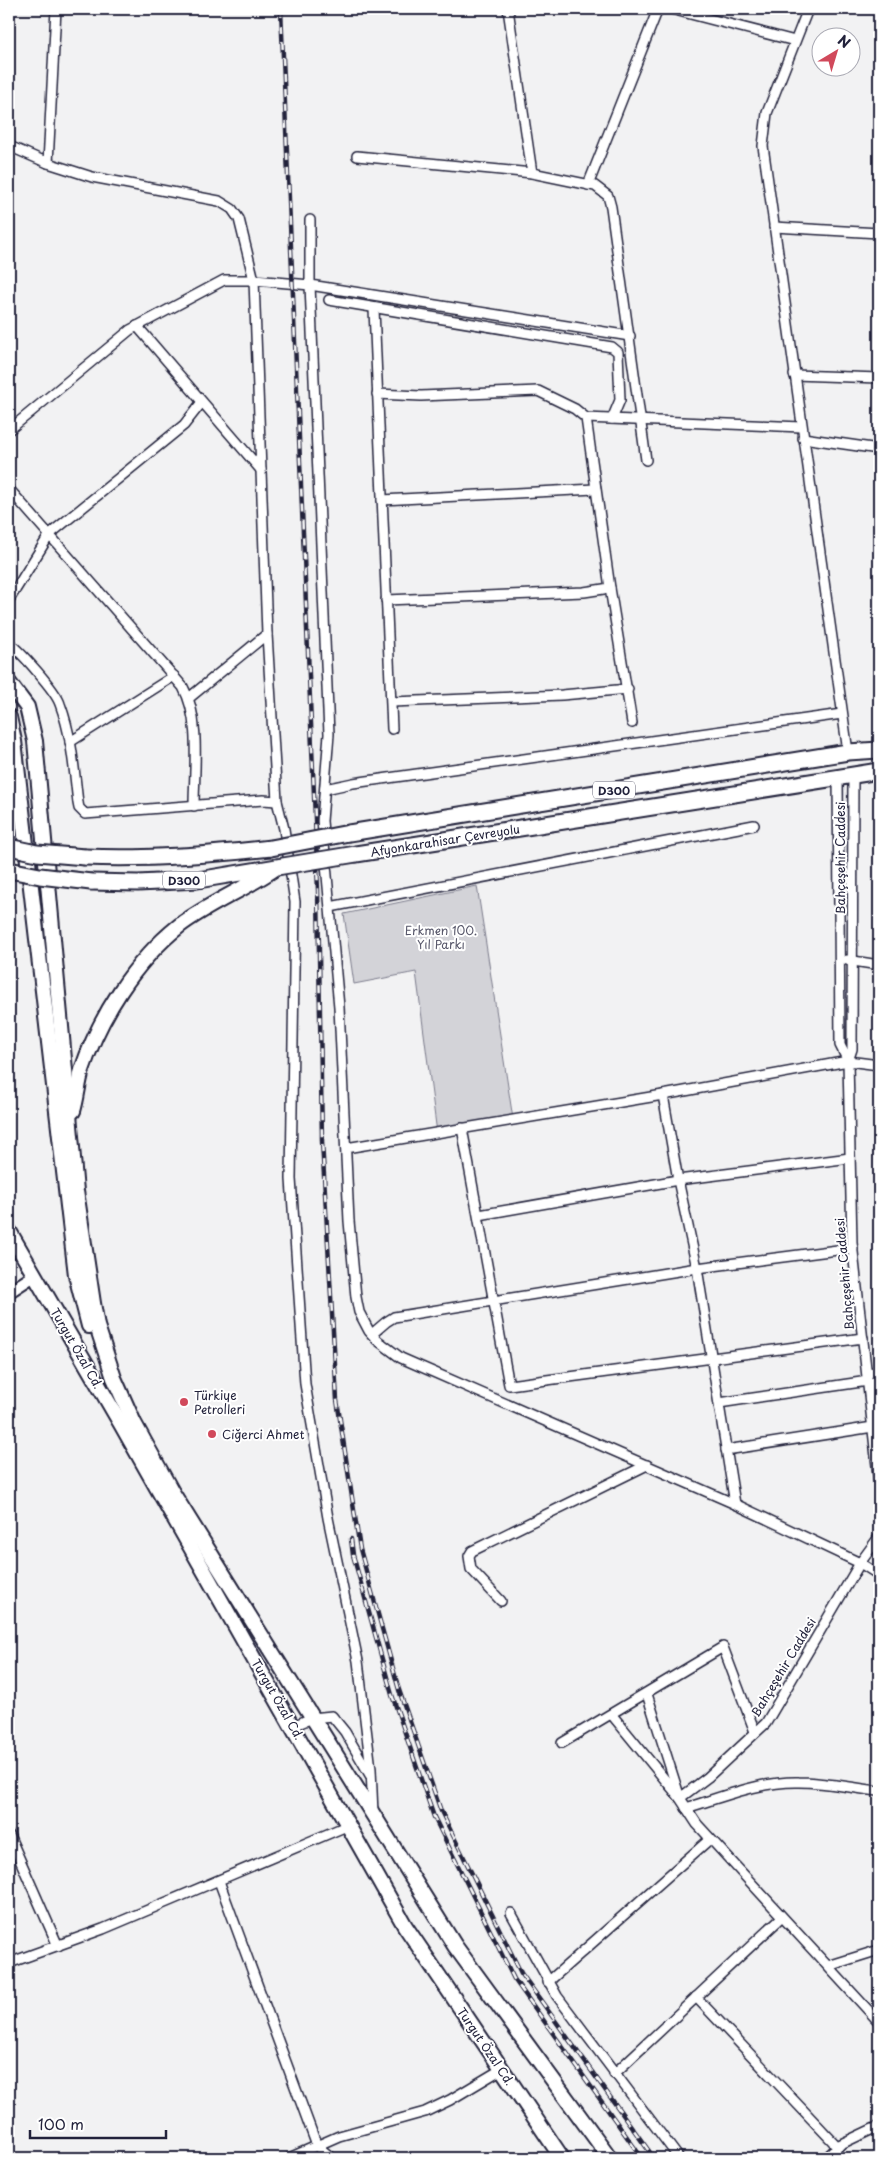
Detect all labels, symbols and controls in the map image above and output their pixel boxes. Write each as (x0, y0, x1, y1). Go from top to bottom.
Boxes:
north arrow (810, 28, 860, 78)
text: N (833, 30, 855, 53)
road number: D300 (593, 782, 635, 798)
street label: Bahçeşehir Caddesi (831, 802, 849, 914)
street label: Afyonkarahisar Çevreyolu (369, 819, 521, 861)
road number: D300 (163, 872, 205, 888)
park label: Erkmen 100. Yıl Parkı (405, 921, 477, 953)
street label: Bahçeşehir Caddesi (830, 1217, 858, 1331)
street label: Turgut Özal Cd. (47, 1304, 107, 1392)
place label: Türkiye Petrolleri (194, 1386, 245, 1418)
marker: Türkiye Petrolleri (178, 1396, 190, 1408)
place label: Ciğerci Ahmet (222, 1425, 305, 1443)
marker: Ciğerci Ahmet (206, 1428, 218, 1440)
street label: Bahçeşehir Caddesi (746, 1614, 820, 1720)
street label: Turgut Özal Cd. (248, 1655, 308, 1743)
street label: Turgut Özal Cd. (453, 2003, 519, 2089)
scale bar (30, 2107, 166, 2139)
text: 100 m (38, 2112, 84, 2135)

